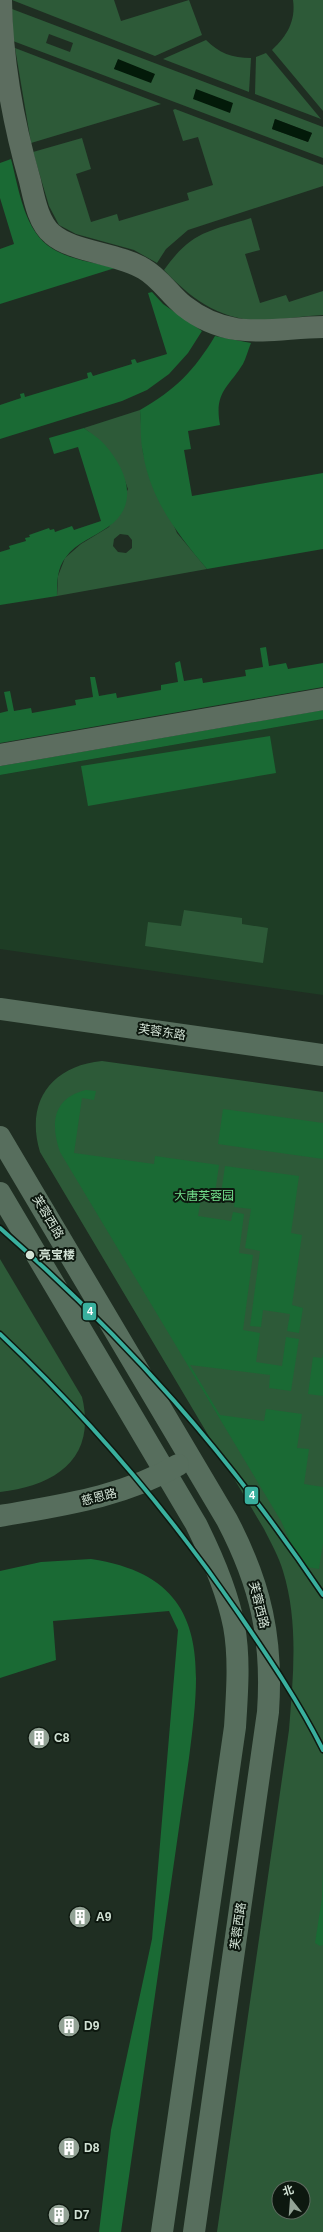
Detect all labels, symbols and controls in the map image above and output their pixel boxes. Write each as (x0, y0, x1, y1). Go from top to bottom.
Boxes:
street label: 芙蓉东路 (137, 1022, 187, 1042)
park label: 大唐芙蓉园 (174, 1189, 234, 1203)
street label: 芙蓉西路 (30, 1193, 66, 1241)
place label: 亮宝楼 (39, 1248, 75, 1262)
marker: 亮宝楼 (24, 1249, 36, 1261)
line badge: 4 (82, 1302, 97, 1321)
text: 4 (87, 1305, 94, 1317)
street label: 慈恩路 (80, 1486, 118, 1508)
line badge: 4 (244, 1486, 259, 1505)
text: 4 (249, 1489, 256, 1501)
street label: 芙蓉西路 (246, 1580, 272, 1630)
building icon: C8 (26, 1725, 52, 1751)
place label: C8 (54, 1731, 70, 1745)
street label: 芙蓉西路 (228, 1901, 248, 1951)
building icon: A9 (67, 1904, 93, 1930)
place label: A9 (96, 1910, 112, 1924)
building icon: D9 (56, 2013, 82, 2039)
place label: D9 (84, 2019, 100, 2033)
building icon: D8 (56, 2135, 82, 2161)
place label: D8 (84, 2141, 100, 2155)
north arrow (271, 2180, 311, 2220)
text: 北 (281, 2183, 295, 2198)
building icon: D7 (46, 2202, 72, 2228)
place label: D7 (74, 2208, 90, 2222)

